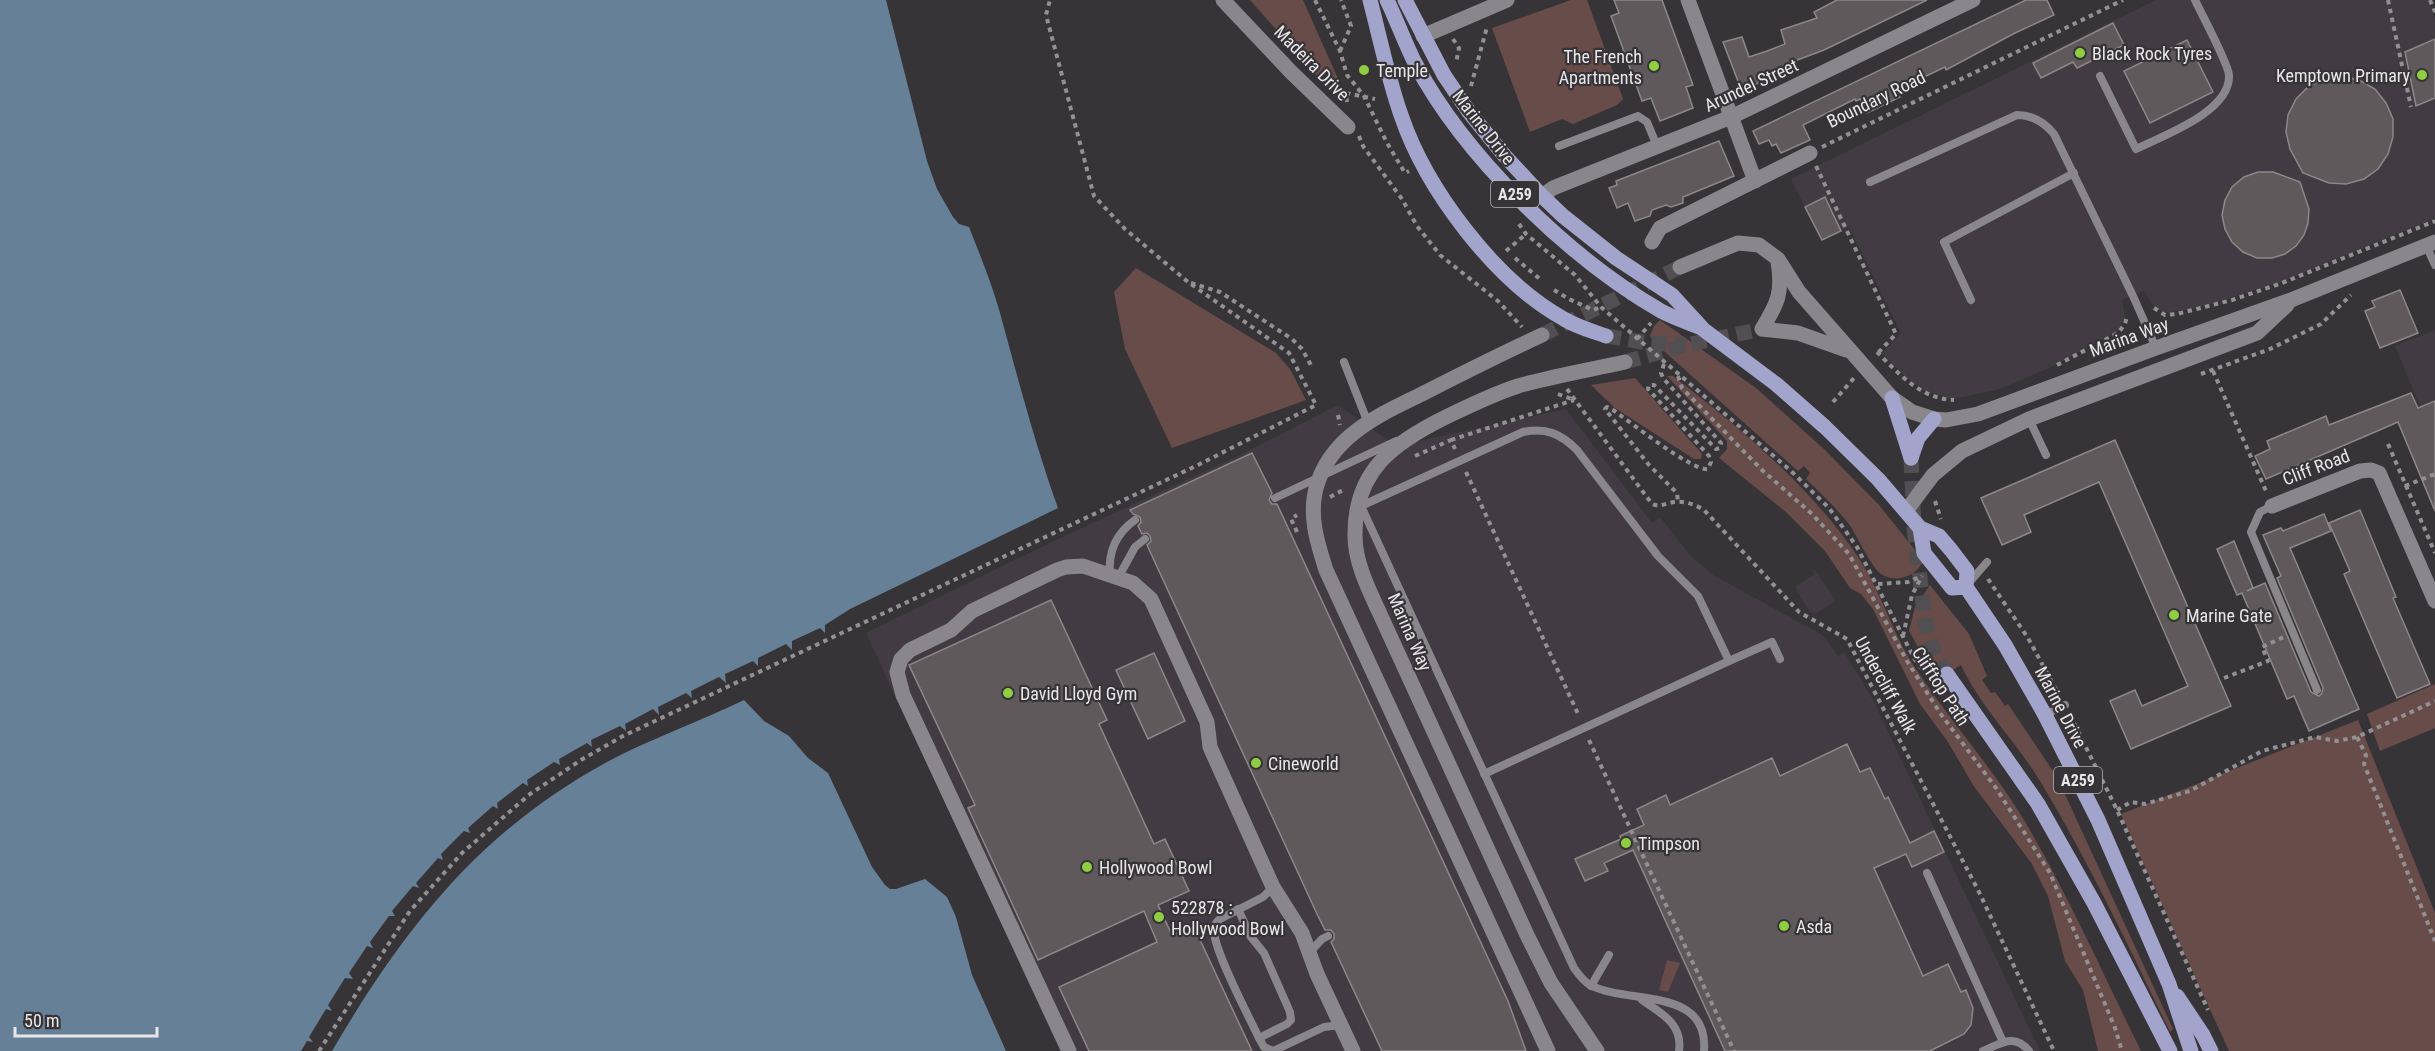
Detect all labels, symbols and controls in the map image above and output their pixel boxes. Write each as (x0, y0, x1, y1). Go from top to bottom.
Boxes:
street label: Madeira Drive (1270, 21, 1354, 105)
place label: Black Rock Tyres (2092, 43, 2212, 64)
place label: The French Apartments (1559, 46, 1642, 88)
marker: Black Rock Tyres (2073, 46, 2087, 60)
street label: Arundel Street (1701, 54, 1801, 116)
marker: The French Apartments (1647, 59, 1661, 73)
place label: Temple (1376, 60, 1428, 81)
marker: Temple (1357, 63, 1371, 77)
place label: Kemptown Primary (2276, 65, 2410, 86)
street label: Boundary Road (1823, 66, 1929, 132)
marker: Kemptown Primary (2415, 68, 2429, 82)
street label: Marine Drive (1448, 85, 1520, 169)
road number: A259 (1491, 181, 1539, 207)
street label: Marina Way (2087, 313, 2172, 361)
street label: Cliff Road (2279, 445, 2353, 489)
street label: Marina Way (1384, 590, 1437, 675)
place label: Marine Gate (2186, 605, 2272, 626)
marker: Marine Gate (2167, 608, 2181, 622)
street label: Undercliff Walk (1851, 633, 1921, 737)
street label: Clifftop Path (1908, 643, 1974, 729)
street label: Marine Drive (2031, 663, 2091, 751)
place label: David Lloyd Gym (1020, 683, 1137, 704)
marker: David Lloyd Gym (1001, 686, 1015, 700)
place label: Cineworld (1268, 753, 1339, 774)
marker: Cineworld (1249, 756, 1263, 770)
road number: A259 (2054, 767, 2102, 793)
place label: Timpson (1638, 833, 1700, 854)
marker: Timpson (1619, 836, 1633, 850)
place label: Hollywood Bowl (1099, 857, 1212, 878)
marker: Hollywood Bowl (1080, 860, 1094, 874)
place label: 522878 : Hollywood Bowl (1171, 897, 1284, 939)
marker: 522878 : Hollywood Bowl (1152, 910, 1166, 924)
place label: Asda (1796, 916, 1832, 937)
marker: Asda (1777, 919, 1791, 933)
scale bar (15, 1000, 158, 1038)
text: 50 m (24, 1010, 59, 1031)

